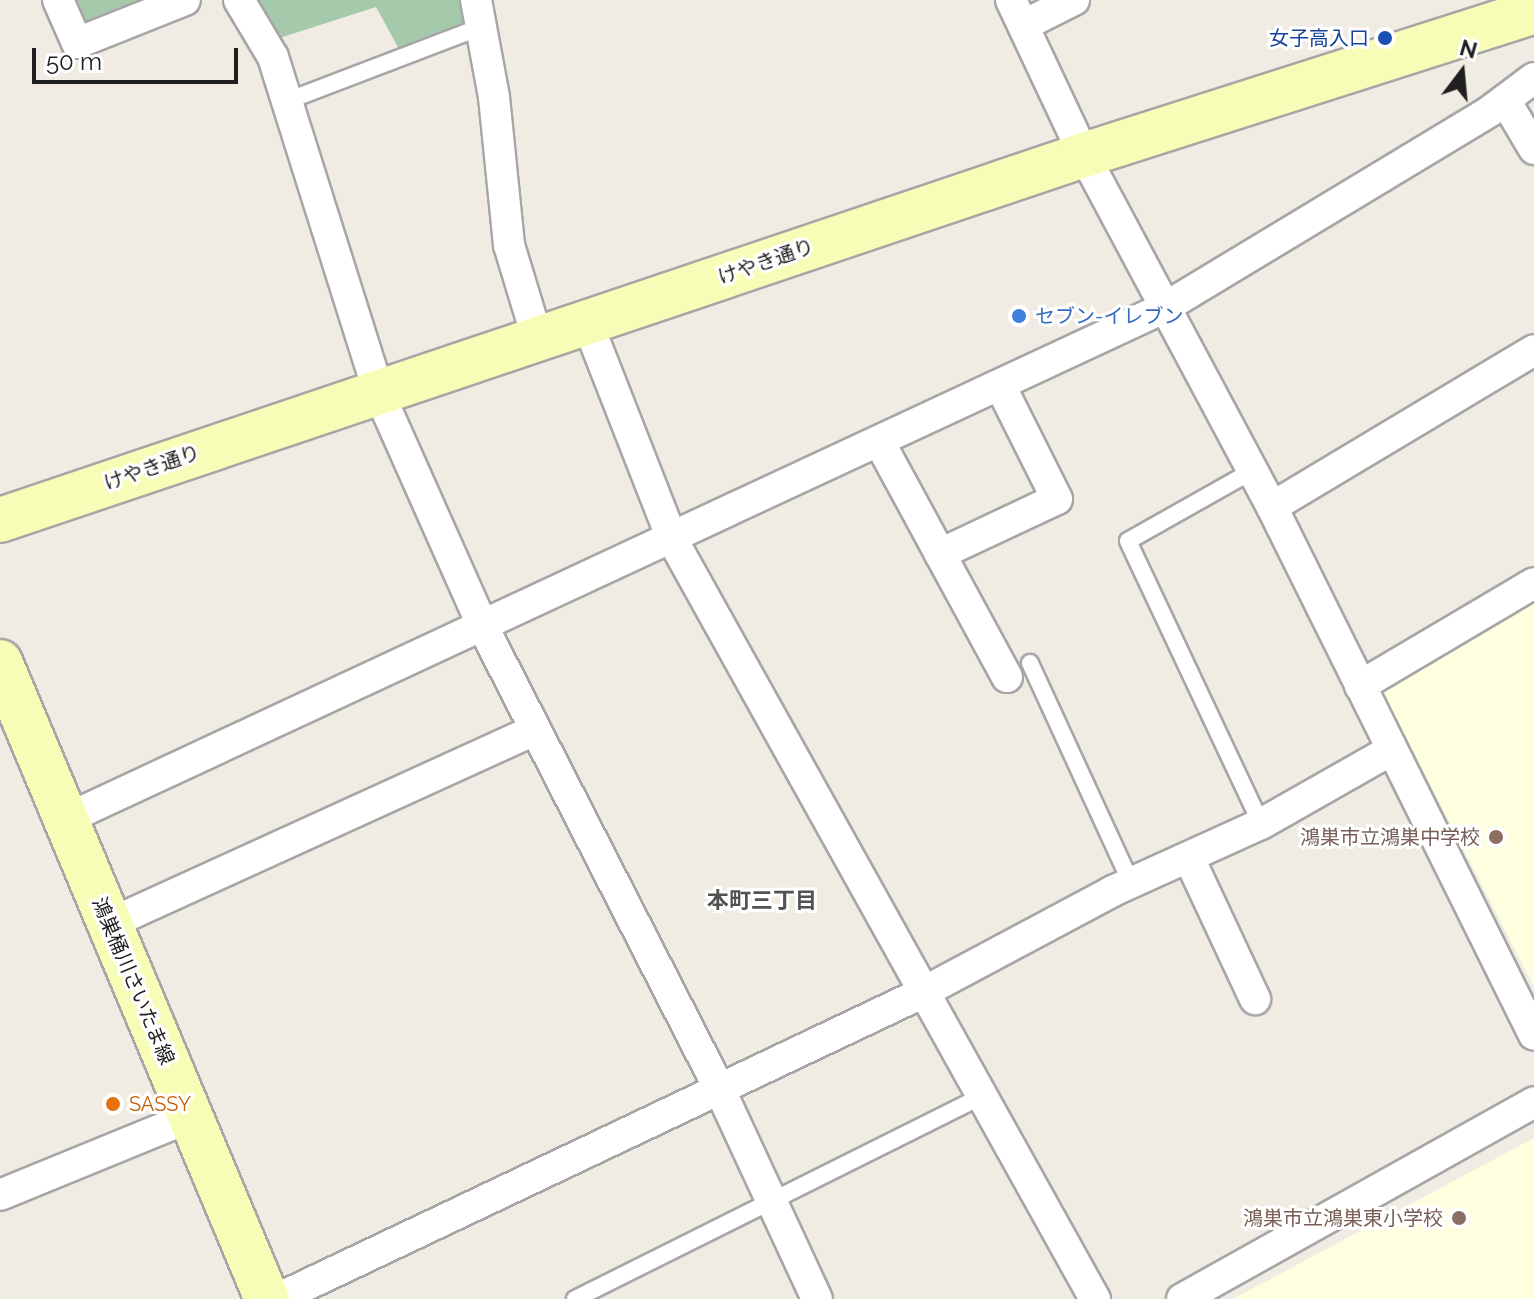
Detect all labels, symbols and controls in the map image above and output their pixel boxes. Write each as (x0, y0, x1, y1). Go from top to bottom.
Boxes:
place label: 女子高入口 (1269, 26, 1369, 50)
marker: 女子高入口 (1376, 29, 1394, 47)
scale bar (36, 32, 242, 82)
north arrow (1422, 32, 1502, 112)
text: N (1457, 34, 1480, 64)
text: 50 m (46, 47, 102, 76)
street label: けやき通り (715, 234, 817, 290)
place label: セブン-イレブン (1035, 304, 1183, 328)
marker: セブン-イレブン (1010, 307, 1028, 325)
street label: けやき通り (101, 440, 203, 496)
place label: 鴻巣市立鴻巣中学校 (1300, 825, 1480, 849)
marker: 鴻巣市立鴻巣中学校 (1487, 828, 1505, 846)
district label: 本町三丁目 (707, 888, 817, 914)
street label: 鴻巣桶川さいたま線 (87, 893, 179, 1069)
place label: SASSY (129, 1092, 191, 1116)
marker: SASSY (104, 1095, 122, 1113)
place label: 鴻巣市立鴻巣東小学校 (1243, 1206, 1443, 1230)
marker: 鴻巣市立鴻巣東小学校 (1450, 1209, 1468, 1227)

